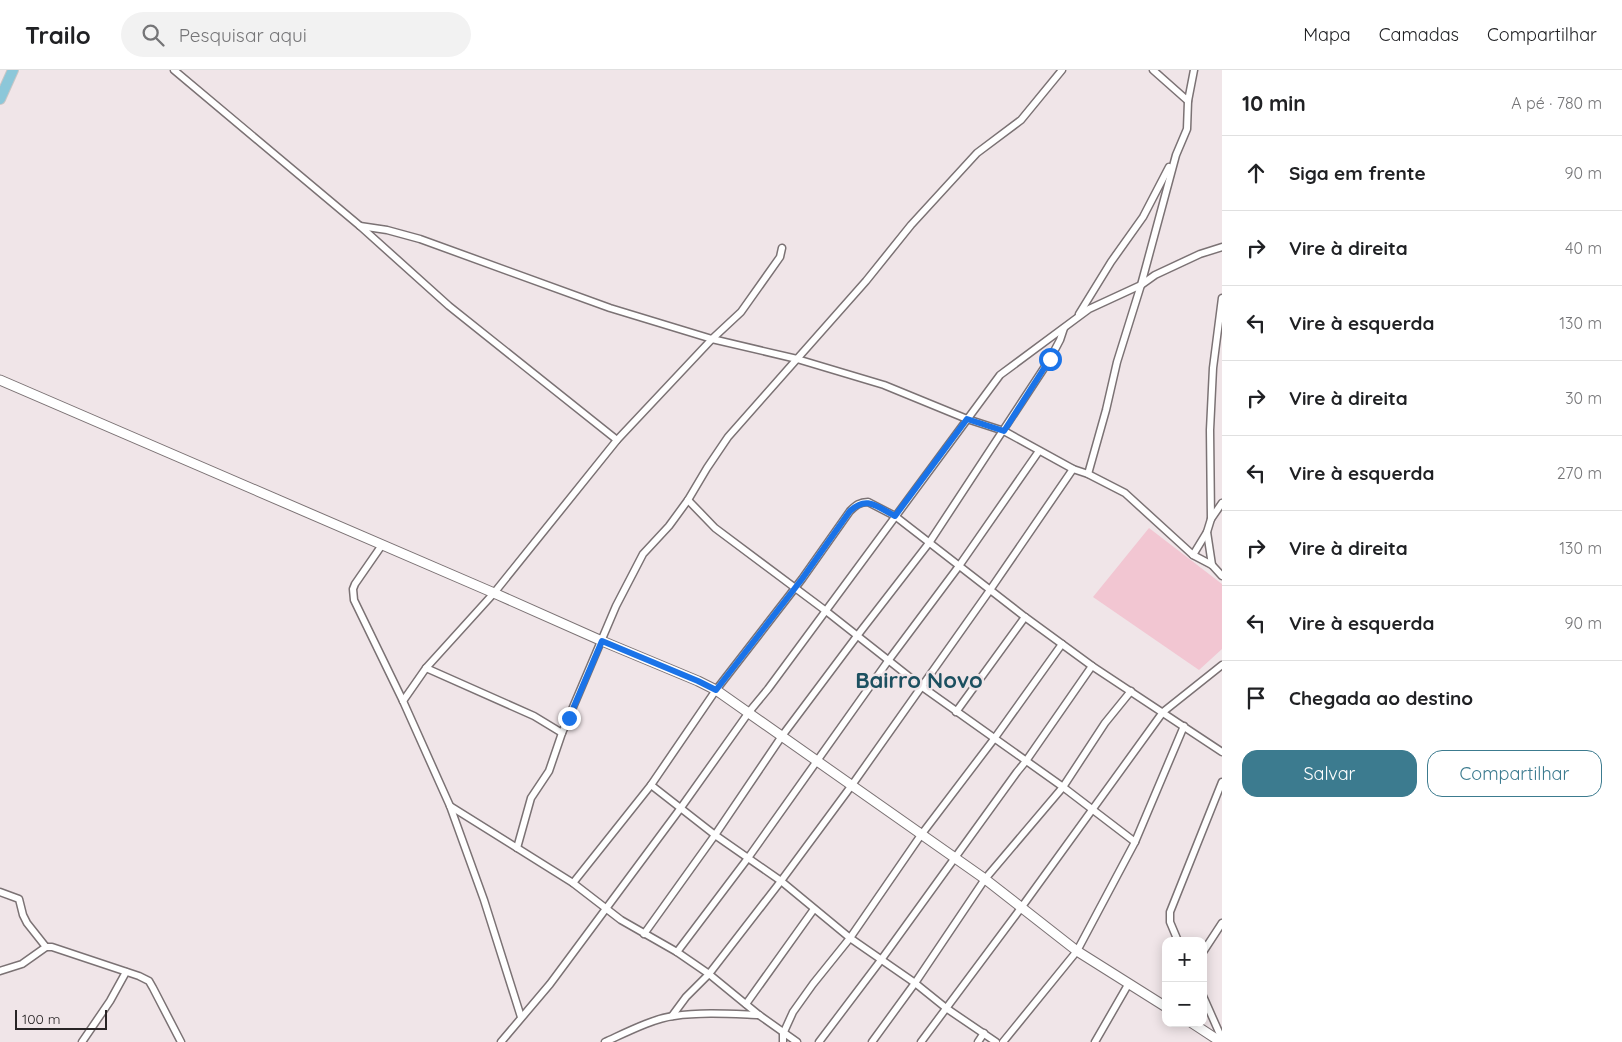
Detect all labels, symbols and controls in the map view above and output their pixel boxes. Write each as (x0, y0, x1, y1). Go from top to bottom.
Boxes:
search box (121, 12, 471, 57)
text: Trailo (25, 20, 91, 50)
icon: search (139, 21, 167, 49)
text: Pesquisar aqui (179, 23, 307, 47)
text: Mapa (1303, 23, 1351, 46)
text: Camadas (1379, 23, 1459, 46)
text: Compartilhar (1487, 23, 1597, 46)
text: 10 min (1242, 90, 1306, 116)
text: A pé · 780 m (1511, 93, 1602, 113)
icon: ahead (1242, 159, 1270, 187)
text: Siga em frente (1289, 161, 1426, 185)
text: 90 m (1565, 163, 1602, 183)
icon: right (1242, 234, 1270, 262)
text: Vire à direita (1289, 236, 1408, 260)
text: 40 m (1565, 238, 1602, 258)
icon: left (1242, 309, 1270, 337)
text: Vire à esquerda (1289, 311, 1434, 335)
text: 130 m (1559, 313, 1602, 333)
route start (1039, 348, 1062, 371)
icon: right (1242, 384, 1270, 412)
text: Vire à direita (1289, 386, 1408, 410)
text: 30 m (1565, 388, 1602, 408)
icon: left (1242, 459, 1270, 487)
text: Vire à esquerda (1289, 461, 1434, 485)
text: 270 m (1557, 463, 1602, 483)
icon: right (1242, 534, 1270, 562)
text: Vire à direita (1289, 536, 1408, 560)
text: 130 m (1559, 538, 1602, 558)
icon: left (1242, 609, 1270, 637)
text: Vire à esquerda (1289, 611, 1434, 635)
text: 90 m (1565, 613, 1602, 633)
district label: Bairro Novo (855, 666, 983, 694)
icon: arrive (1242, 684, 1270, 712)
text: Chegada ao destino (1289, 686, 1473, 710)
route end (558, 707, 581, 730)
button: Salvar (1242, 750, 1417, 797)
button: Compartilhar (1427, 750, 1602, 797)
map controls (1162, 937, 1207, 1027)
button: + (1162, 937, 1207, 982)
button: − (1162, 982, 1207, 1027)
scale bar (15, 1007, 108, 1030)
text: 100 m (22, 1010, 60, 1028)

